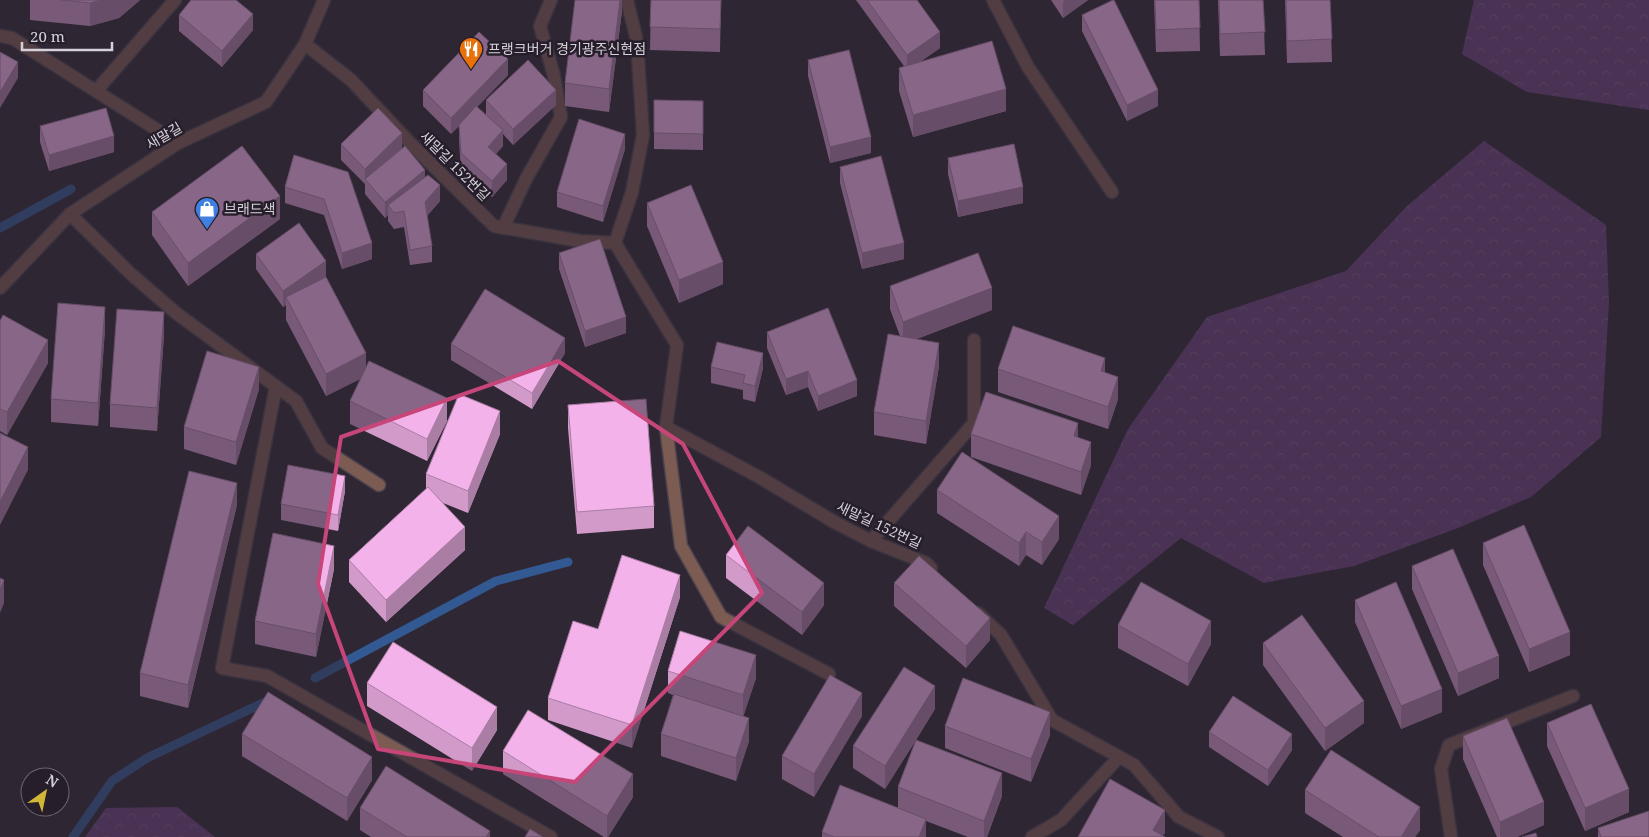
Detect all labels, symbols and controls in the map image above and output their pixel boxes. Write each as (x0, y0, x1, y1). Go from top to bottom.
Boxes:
scale bar (22, 20, 112, 52)
text: 20 m (30, 26, 65, 46)
restaurant icon: 프랭크버거 경기광주신현점 (458, 36, 484, 70)
place label: 프랭크버거 경기광주신현점 (488, 39, 646, 58)
street label: 새말길 (142, 118, 185, 153)
street label: 새말길 152번길 (416, 127, 494, 205)
shop icon: 브래드색 (194, 196, 220, 230)
place label: 브래드색 (224, 199, 276, 218)
street label: 새말길 152번길 (834, 497, 925, 552)
north arrow (20, 767, 70, 817)
text: N (43, 770, 62, 792)

